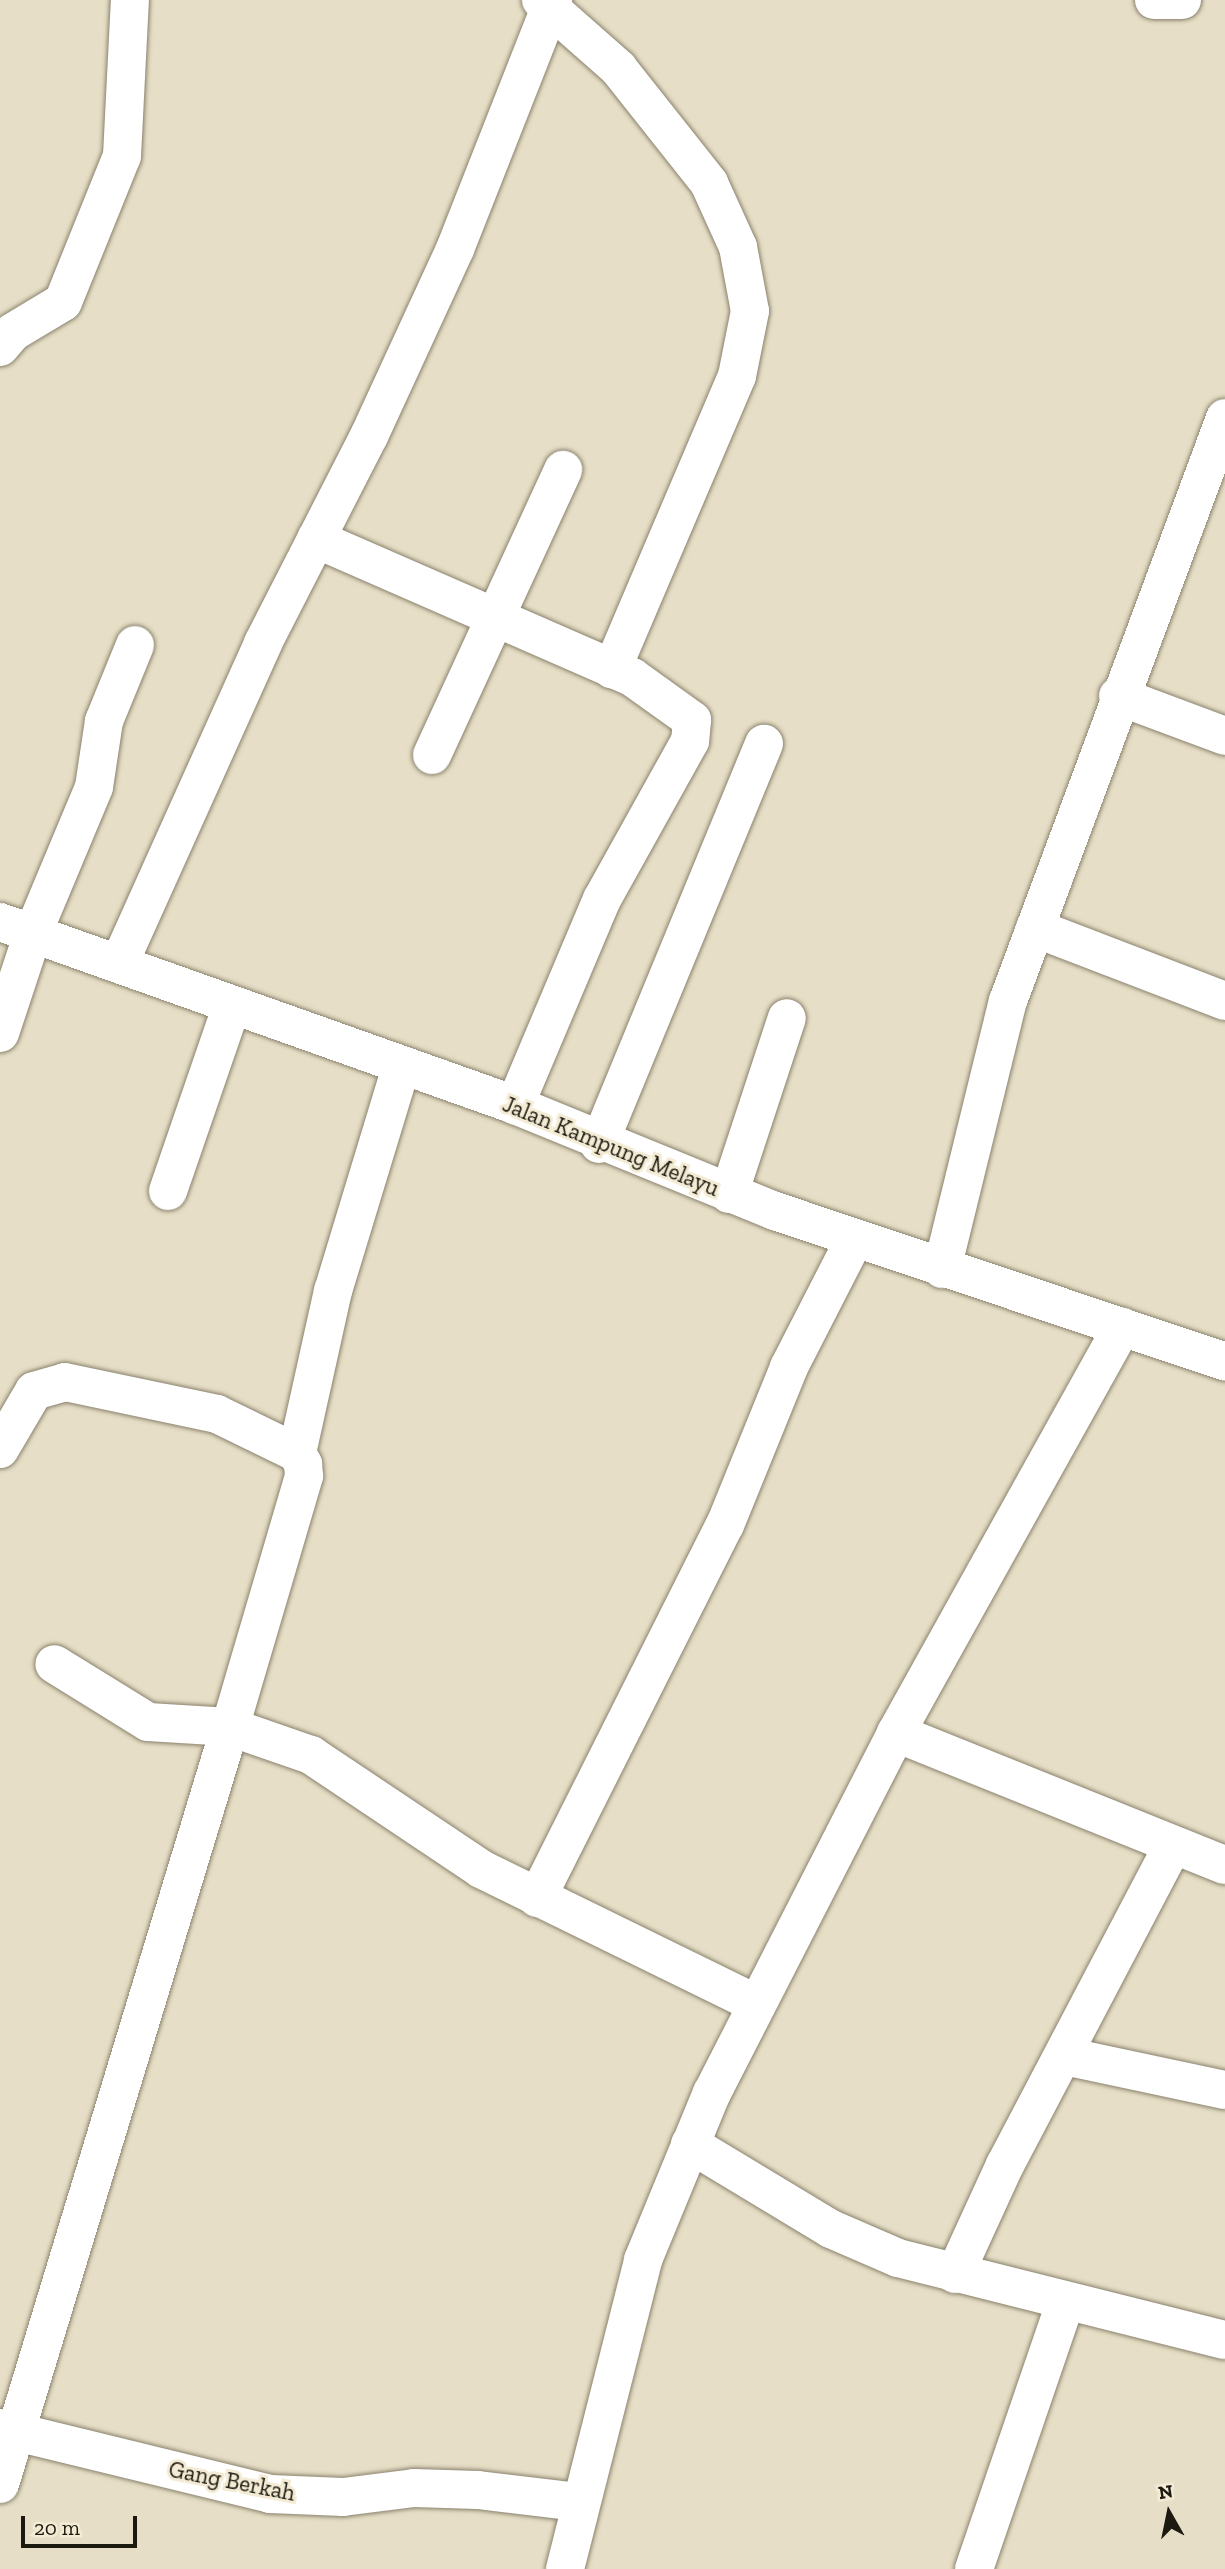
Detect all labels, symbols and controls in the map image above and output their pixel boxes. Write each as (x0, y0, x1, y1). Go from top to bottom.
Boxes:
street label: Jalan Kampung Melayu (499, 1090, 723, 1202)
street label: Gang Berkah (166, 2455, 298, 2507)
north arrow (1134, 2478, 1204, 2548)
text: N (1157, 2479, 1175, 2504)
scale bar (24, 2502, 140, 2546)
text: 20 m (34, 2515, 80, 2540)

